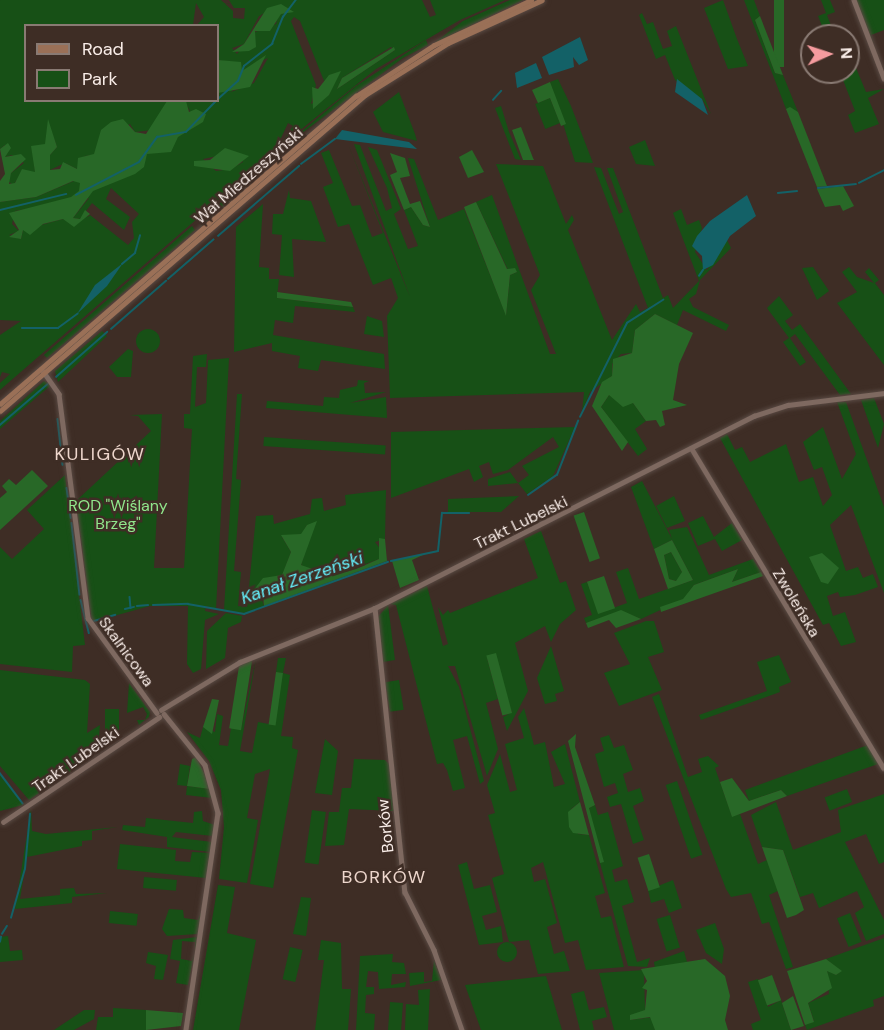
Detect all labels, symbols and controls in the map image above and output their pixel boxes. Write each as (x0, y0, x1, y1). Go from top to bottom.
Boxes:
legend (24, 24, 219, 102)
north arrow (800, 24, 860, 84)
text: Road (82, 37, 124, 61)
text: N (836, 47, 857, 60)
text: Park (82, 67, 118, 91)
street label: Wał Miedzeszyński (191, 124, 307, 228)
district label: KULIGÓW (54, 443, 146, 465)
street label: Trakt Lubelski (471, 492, 571, 554)
park label: ROD "Wiślany Brzeg" (68, 496, 168, 534)
water label: Kanał Zerzeński (238, 547, 366, 609)
street label: Zwoleńska (768, 565, 824, 641)
street label: Skalnicowa (94, 613, 158, 691)
street label: Trakt Lubelski (29, 723, 123, 797)
street label: Borków (374, 798, 398, 854)
district label: BORKÓW (341, 866, 427, 888)

